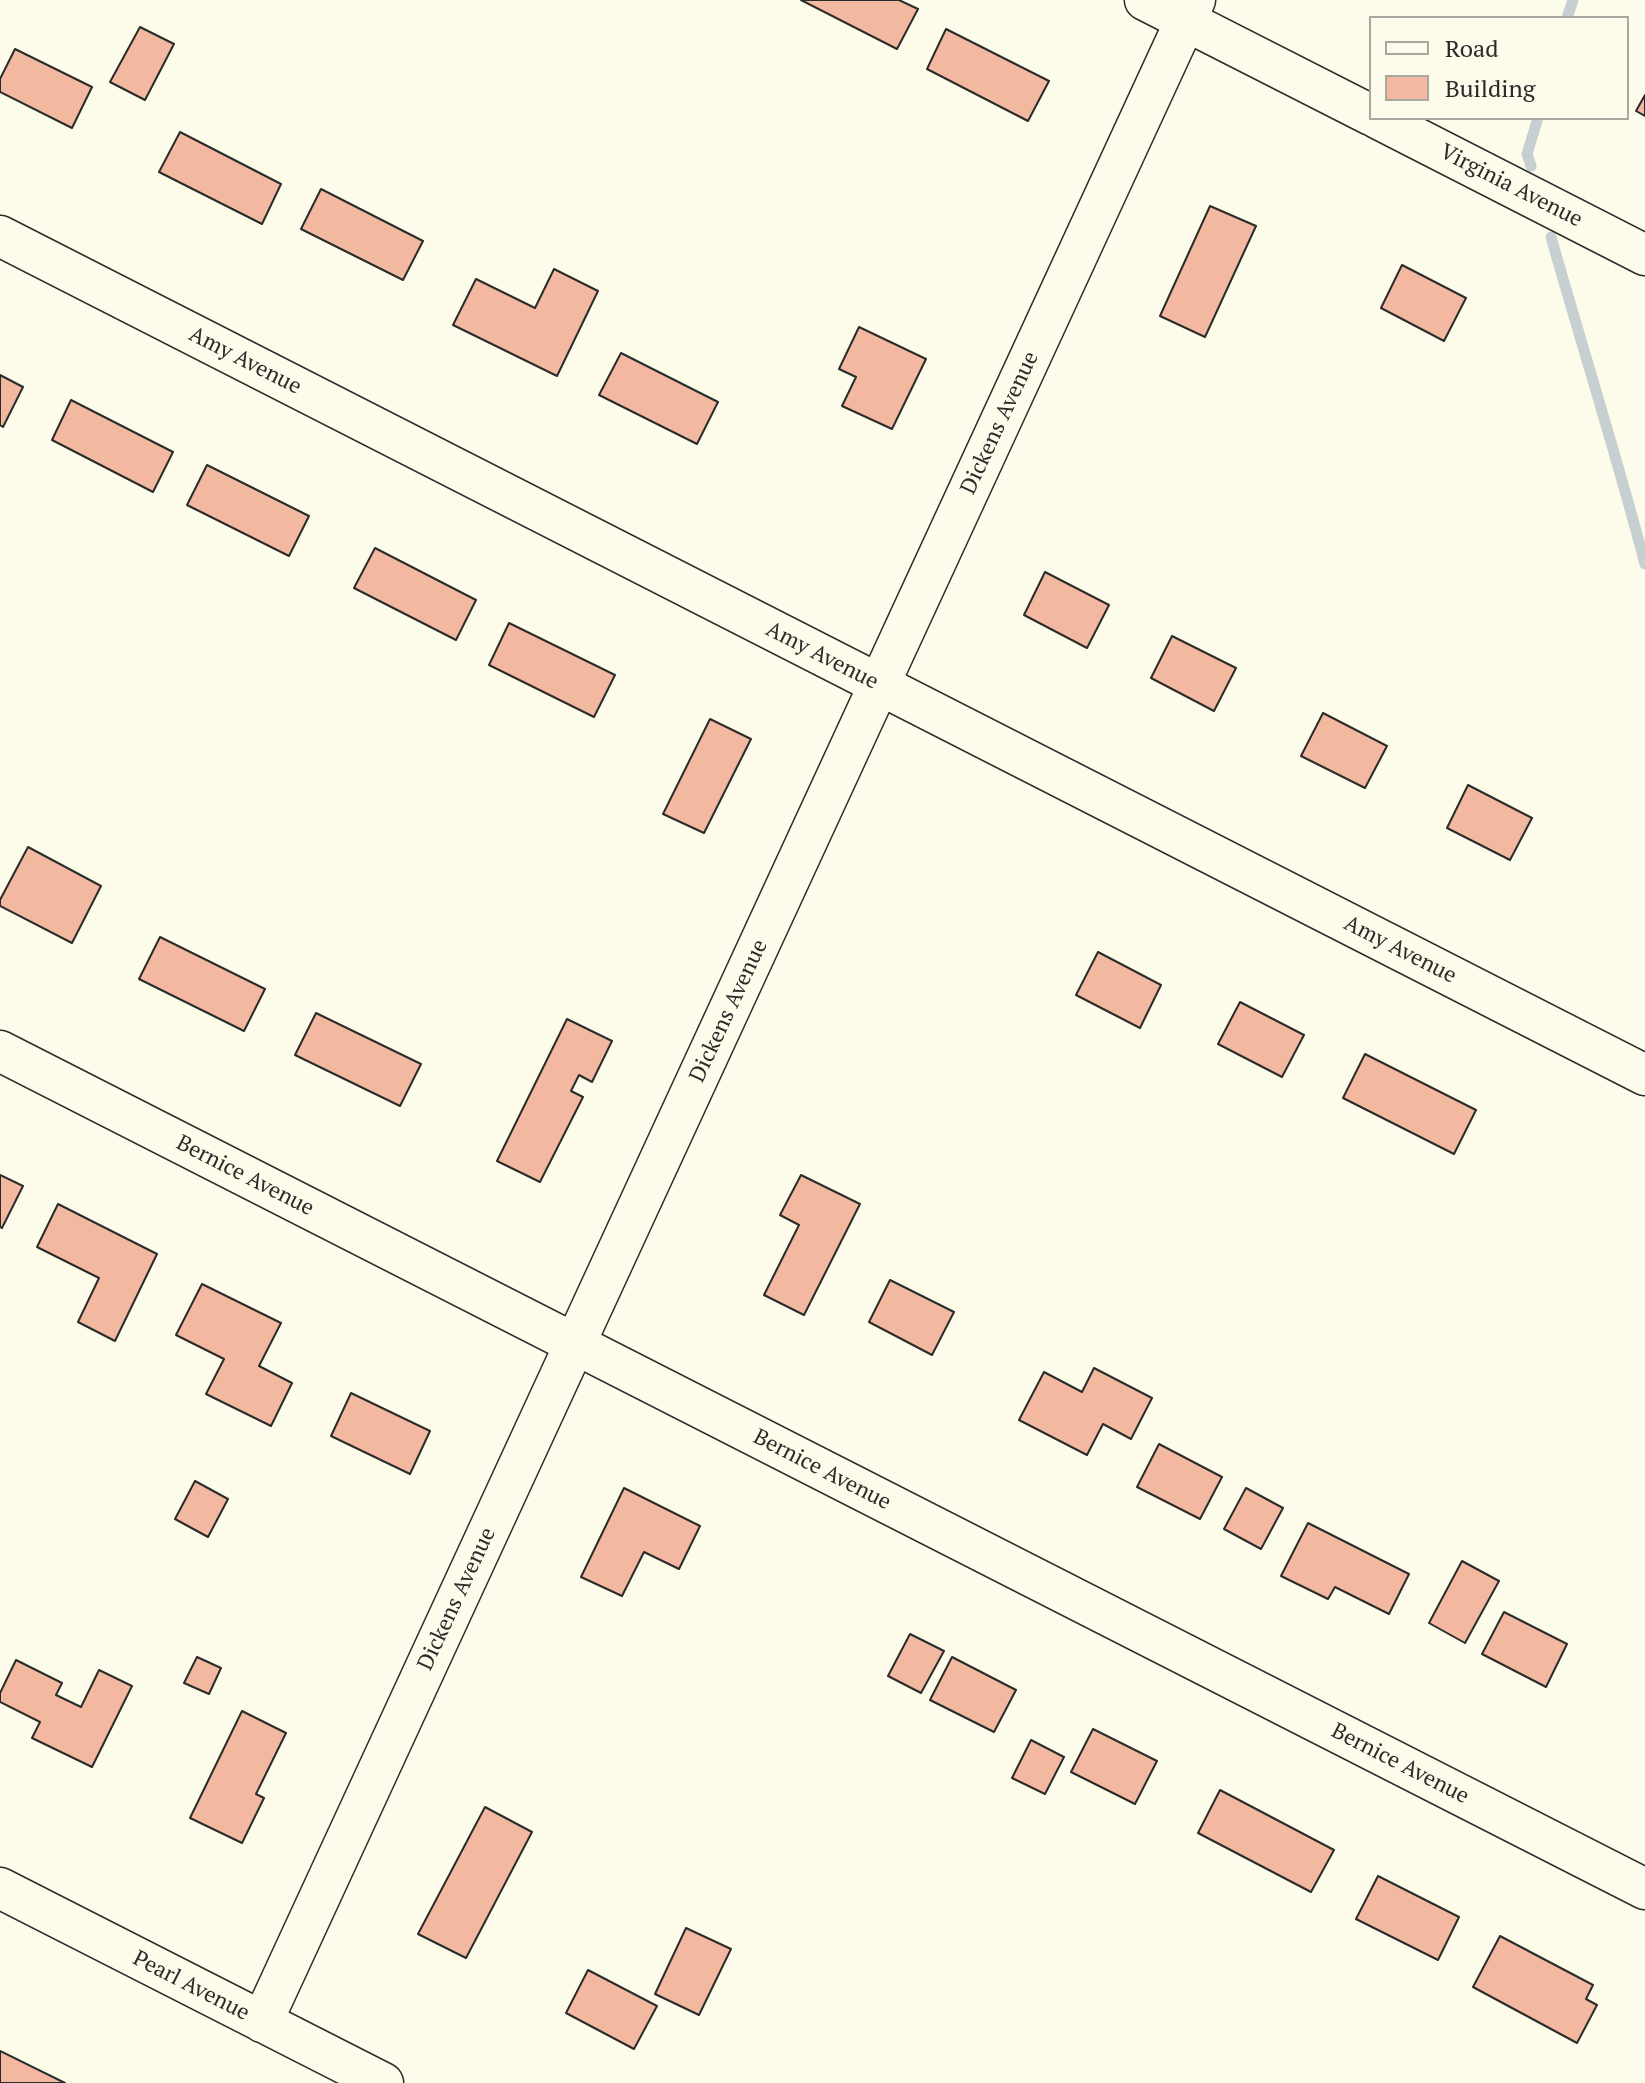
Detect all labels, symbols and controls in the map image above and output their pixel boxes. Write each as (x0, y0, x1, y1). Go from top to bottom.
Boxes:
legend (1369, 16, 1629, 120)
text: Road (1445, 32, 1499, 64)
text: Building (1445, 72, 1535, 104)
street label: Virginia Avenue (1435, 139, 1587, 233)
street label: Amy Avenue (184, 321, 306, 401)
street label: Dickens Avenue (955, 347, 1045, 499)
street label: Amy Avenue (761, 616, 883, 696)
street label: Amy Avenue (1339, 910, 1461, 990)
street label: Dickens Avenue (684, 935, 774, 1087)
street label: Bernice Avenue (172, 1130, 318, 1222)
street label: Bernice Avenue (749, 1424, 895, 1516)
street label: Dickens Avenue (412, 1523, 502, 1675)
street label: Bernice Avenue (1327, 1718, 1473, 1810)
street label: Pearl Avenue (128, 1945, 254, 2027)

